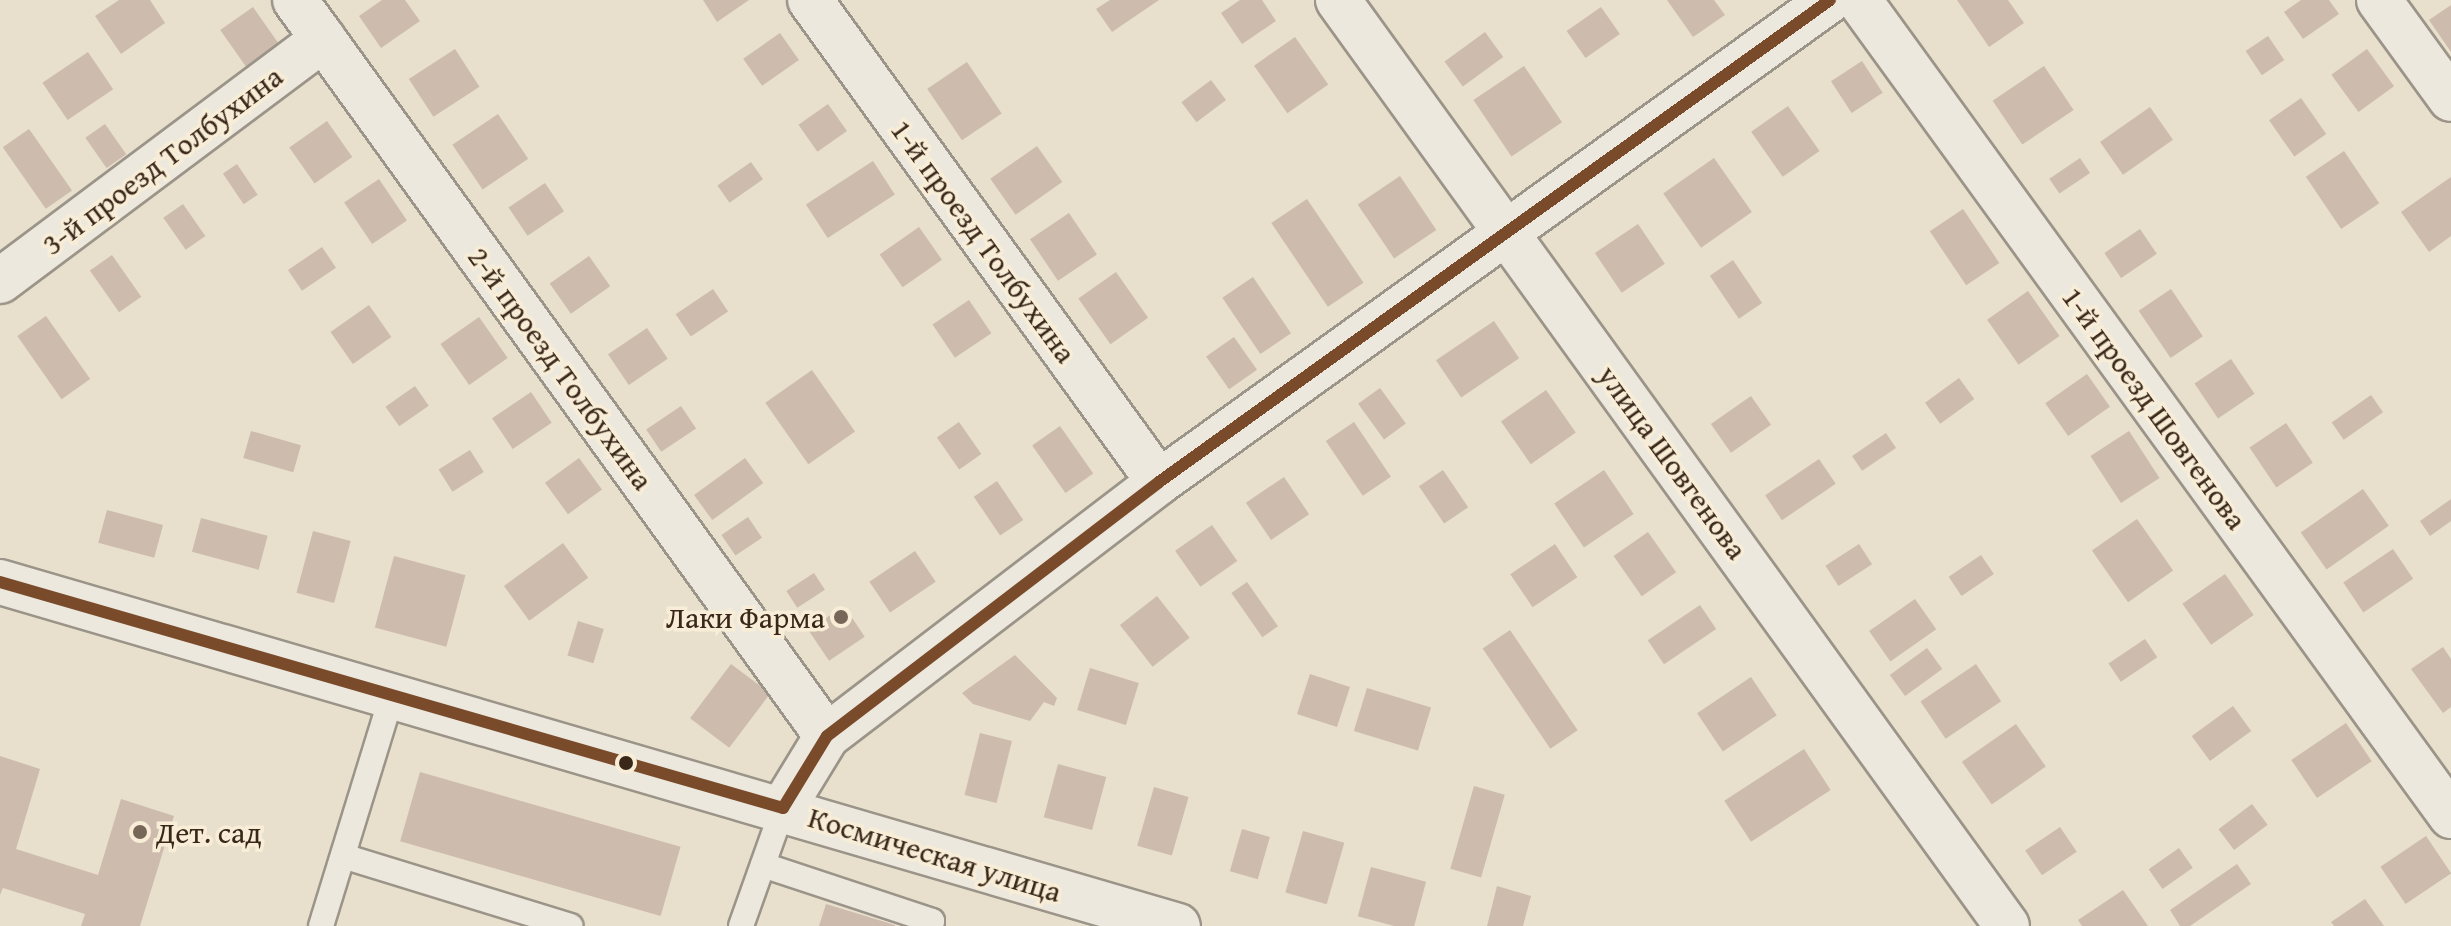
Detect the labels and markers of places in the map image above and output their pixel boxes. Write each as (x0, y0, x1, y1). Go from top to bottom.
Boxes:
place label: Лаки Фарма (666, 599, 825, 635)
marker: Лаки Фарма (832, 608, 850, 626)
unlabelled marker (618, 755, 634, 771)
place label: Дет. сад (156, 814, 262, 850)
marker: Дет. сад (131, 823, 149, 841)

